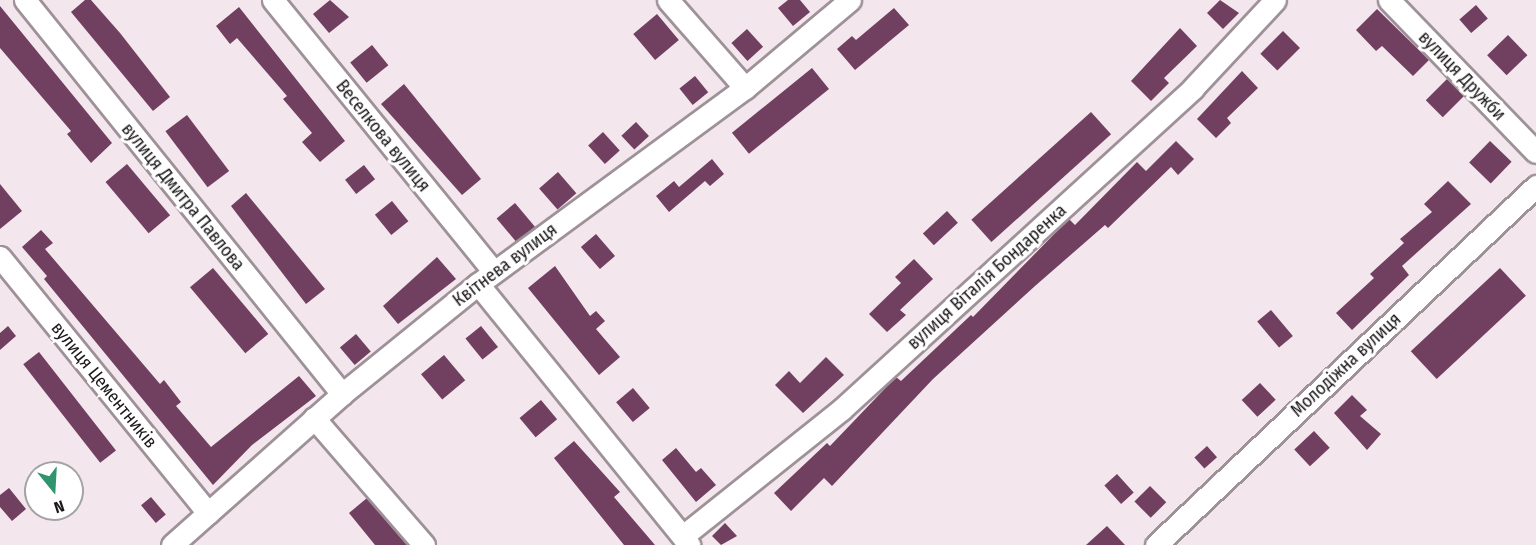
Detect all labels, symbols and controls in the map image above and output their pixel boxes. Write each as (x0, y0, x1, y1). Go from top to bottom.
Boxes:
street label: вулиця Дружби (1414, 27, 1510, 125)
street label: Веселкова вулиця (331, 76, 435, 196)
street label: вулиця Дмитра Павлова (117, 119, 249, 275)
street label: вулиця Віталія Бондаренка (903, 200, 1071, 354)
street label: Квітнева вулиця (449, 219, 561, 311)
street label: Молодіжна вулиця (1287, 309, 1405, 421)
street label: вулиця Цементників (47, 318, 161, 452)
north arrow (24, 461, 84, 521)
text: N (52, 496, 67, 517)

